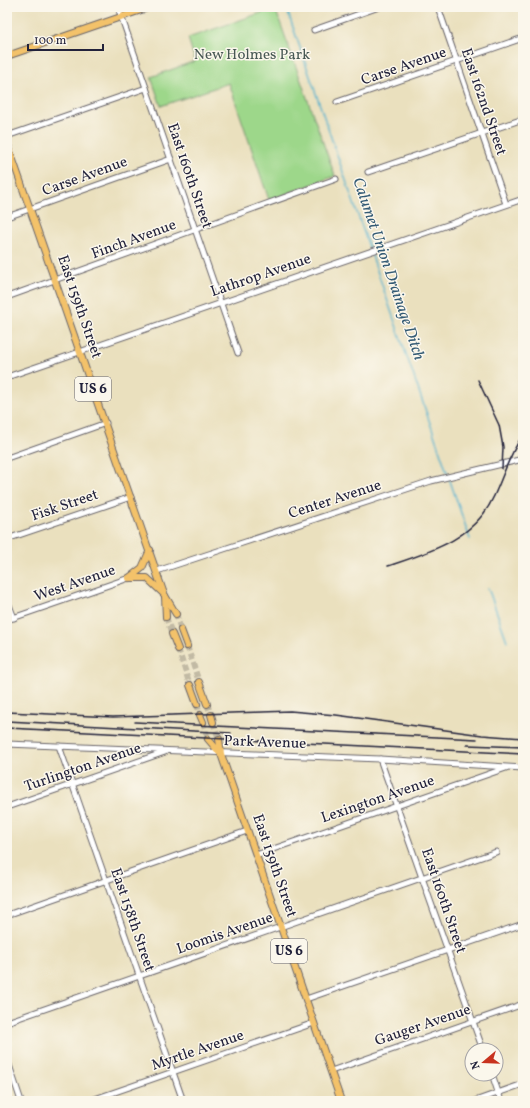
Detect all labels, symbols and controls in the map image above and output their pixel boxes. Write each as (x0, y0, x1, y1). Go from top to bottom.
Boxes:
scale bar (28, 26, 103, 52)
text: 100 m (34, 33, 67, 49)
street label: Carse Avenue (358, 43, 450, 91)
park label: New Holmes Park (194, 45, 310, 66)
street label: East 162nd Street (455, 45, 511, 159)
street label: East 160th Street (161, 121, 217, 231)
street label: Carse Avenue (40, 152, 130, 202)
water label: Calumet Union Drainage Ditch (346, 175, 430, 363)
street label: Finch Avenue (89, 215, 179, 265)
street label: Lathrop Avenue (208, 249, 314, 303)
street label: East 159th Street (51, 252, 107, 362)
road number: US 6 (75, 377, 111, 401)
street label: Center Avenue (286, 475, 384, 525)
street label: Fisk Street (29, 485, 101, 527)
street label: West Avenue (32, 560, 118, 608)
street label: Park Avenue (223, 731, 307, 755)
street label: Turlington Avenue (22, 738, 144, 798)
street label: Lexington Avenue (319, 771, 437, 829)
street label: East 159th Street (246, 811, 302, 921)
street label: East 160th Street (415, 846, 471, 956)
street label: East 158th Street (104, 865, 160, 975)
street label: Loomis Avenue (174, 908, 276, 960)
road number: US 6 (271, 939, 307, 963)
street label: Gauger Avenue (372, 1000, 474, 1052)
street label: Myrtle Avenue (149, 1025, 247, 1077)
north arrow (464, 1042, 504, 1082)
text: N (468, 1059, 484, 1071)

